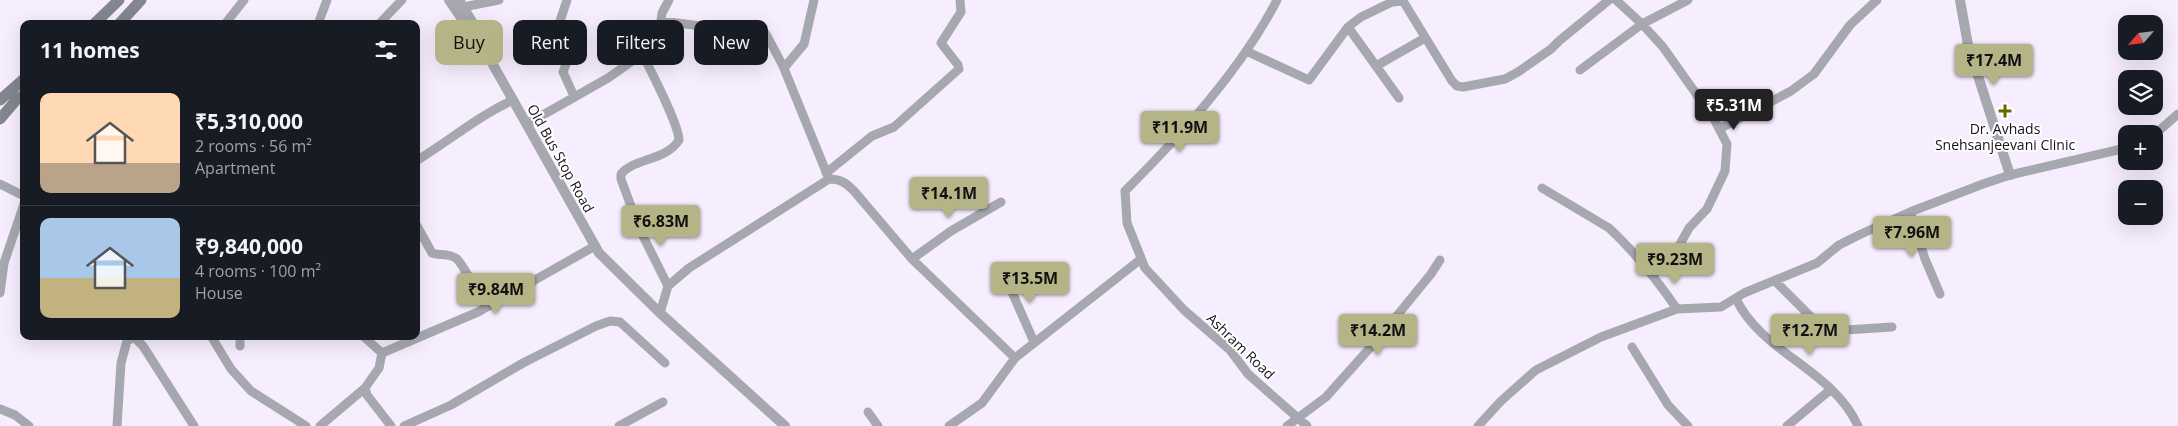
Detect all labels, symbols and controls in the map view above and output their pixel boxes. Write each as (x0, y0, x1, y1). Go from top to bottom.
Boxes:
north arrow (2118, 15, 2162, 60)
map controls (2118, 15, 2163, 225)
chip: Buy (435, 20, 503, 65)
chip: Rent (513, 20, 587, 65)
chip: Filters (597, 20, 684, 65)
chip: New (694, 20, 768, 65)
text: 11 homes (40, 36, 140, 64)
icon: filters (372, 36, 400, 64)
pin: ₹17.4M (1953, 44, 2035, 86)
text: ₹17.4M (1966, 49, 2022, 71)
button: layers (2118, 70, 2163, 115)
pin: ₹5.31M (1693, 88, 1775, 131)
text: ₹5.31M (1706, 94, 1762, 116)
street label: Old Bus Stop Road (523, 100, 599, 216)
marker: Dr. Avhads Snehsanjeevani Clinic (1998, 104, 2012, 118)
text: ₹5,310,000 (195, 107, 303, 135)
pin: ₹11.9M (1139, 110, 1221, 153)
icon: home (80, 113, 140, 173)
text: ₹11.9M (1152, 116, 1208, 138)
place label: Dr. Avhads Snehsanjeevani Clinic (1935, 119, 2075, 154)
button: + (2118, 125, 2163, 170)
text: 2 rooms · 56 m² (195, 135, 312, 157)
text: Apartment (195, 157, 275, 179)
pin: ₹14.1M (908, 176, 990, 219)
button: − (2118, 180, 2163, 225)
text: ₹14.1M (921, 182, 977, 204)
pin: ₹6.83M (620, 204, 702, 247)
text: ₹6.83M (633, 210, 689, 232)
pin: ₹7.96M (1871, 216, 1953, 258)
text: ₹7.96M (1884, 221, 1940, 243)
text: ₹9,840,000 (195, 232, 303, 260)
icon: home (80, 238, 140, 298)
pin: ₹9.23M (1634, 242, 1716, 285)
text: ₹9.23M (1647, 248, 1703, 270)
text: 4 rooms · 100 m² (195, 260, 321, 282)
pin: ₹13.5M (989, 262, 1071, 304)
text: ₹13.5M (1002, 267, 1058, 289)
pin: ₹9.84M (455, 272, 537, 315)
text: ₹9.84M (468, 278, 524, 300)
text: House (195, 282, 243, 304)
street label: Ashram Road (1203, 309, 1279, 383)
pin: ₹14.2M (1337, 314, 1419, 356)
pin: ₹12.7M (1769, 314, 1851, 356)
text: ₹14.2M (1350, 319, 1406, 341)
text: ₹12.7M (1782, 319, 1838, 341)

